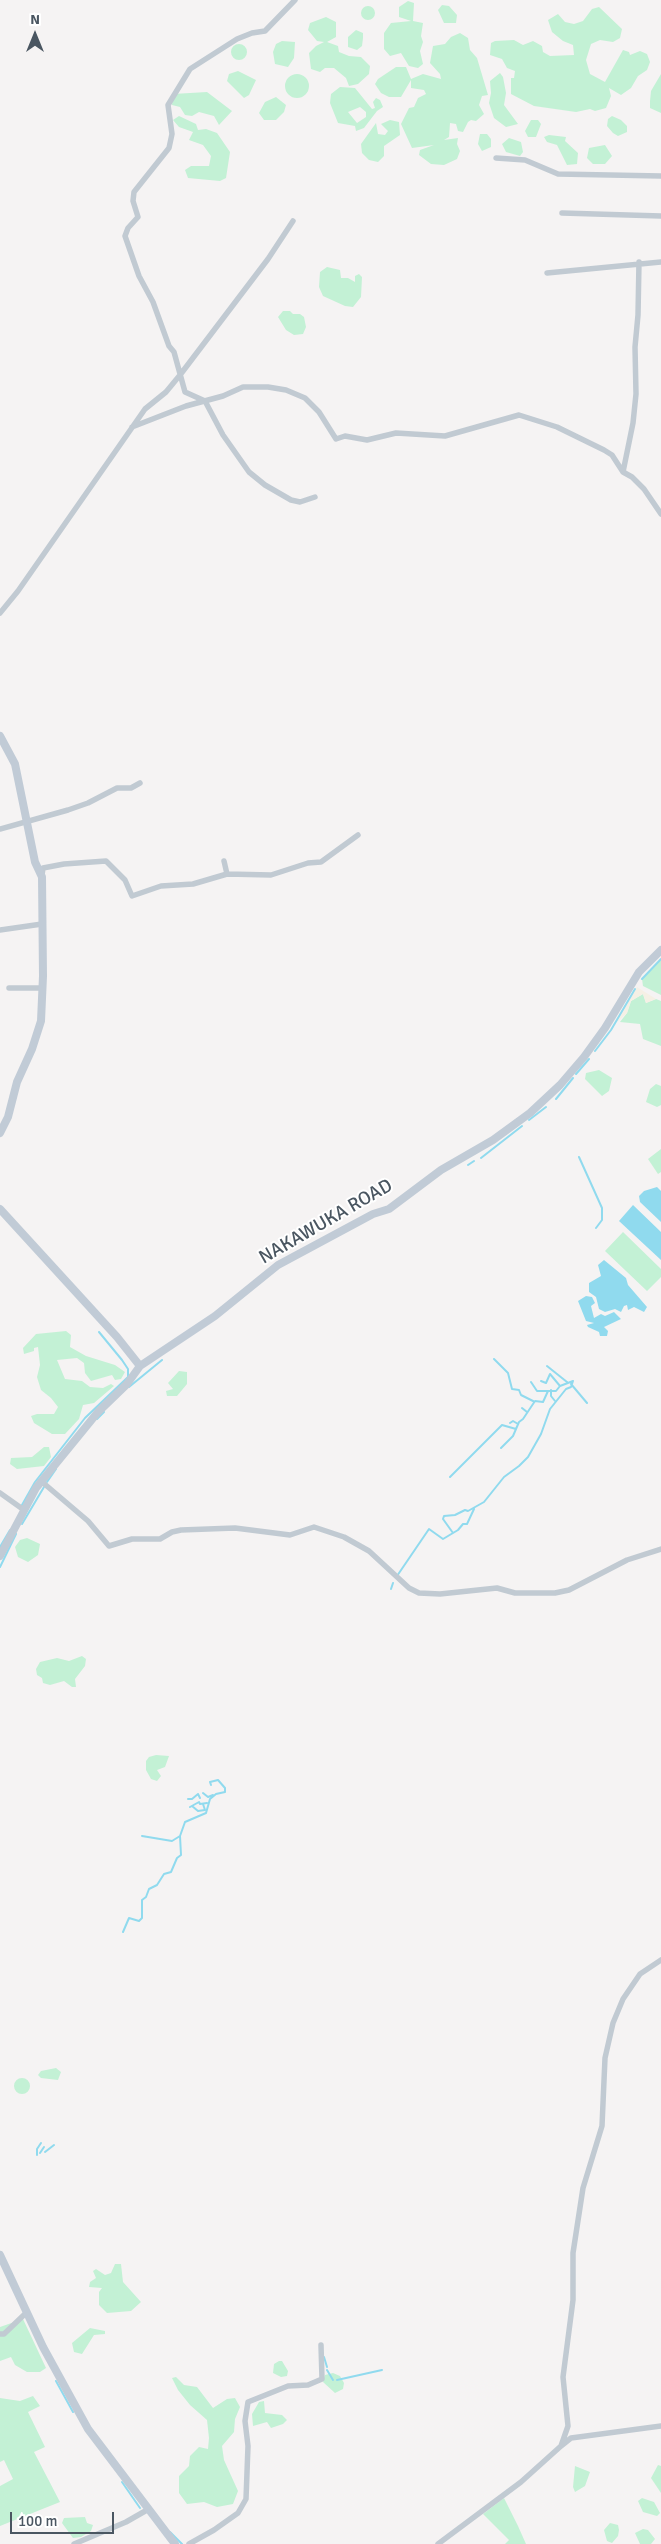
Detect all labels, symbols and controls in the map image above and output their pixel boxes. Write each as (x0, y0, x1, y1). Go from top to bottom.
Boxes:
north arrow (10, 10, 60, 60)
text: N (30, 11, 40, 28)
street label: NAKAWUKA ROAD (255, 1175, 397, 1269)
scale bar (12, 2502, 116, 2534)
text: 100 m (18, 2512, 58, 2530)

